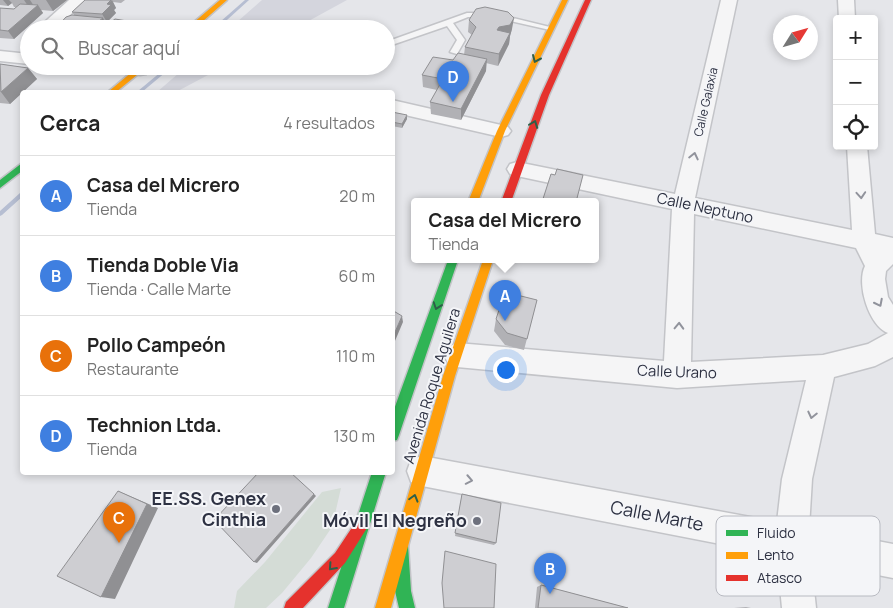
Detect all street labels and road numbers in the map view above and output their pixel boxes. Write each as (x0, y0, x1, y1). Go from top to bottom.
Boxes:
street label: Calle Galaxia (689, 66, 722, 138)
street label: Calle Neptuno (655, 187, 755, 228)
street label: Avenida Roque Aguilera (398, 305, 465, 466)
street label: Calle Urano (637, 360, 717, 383)
street label: Calle Marte (609, 494, 706, 536)

